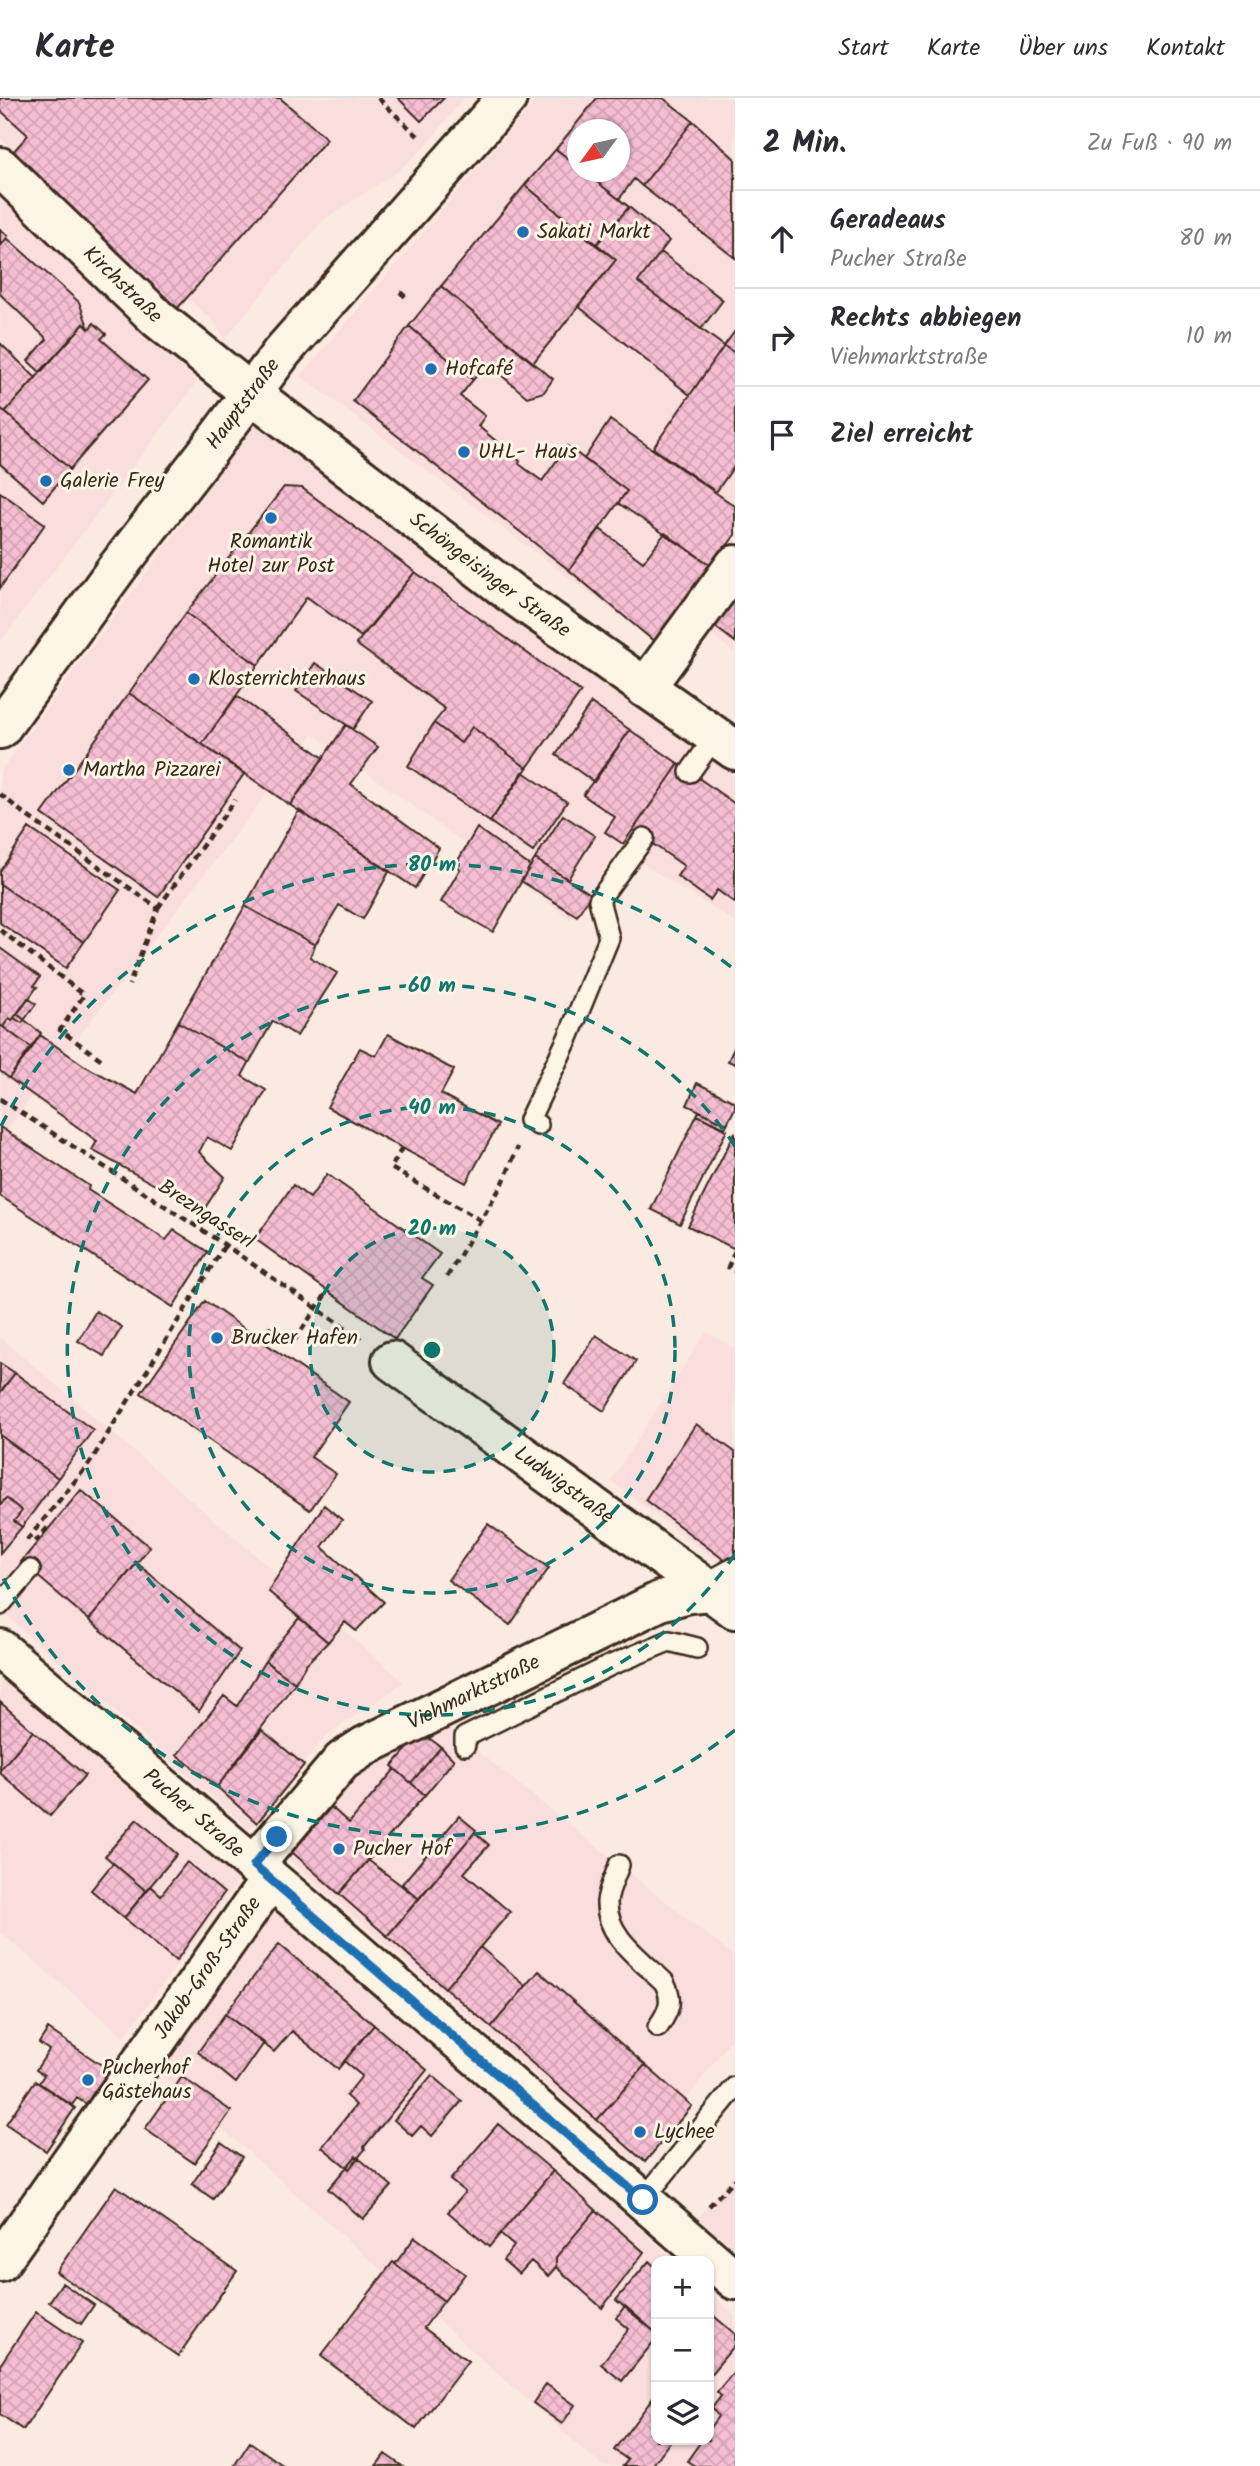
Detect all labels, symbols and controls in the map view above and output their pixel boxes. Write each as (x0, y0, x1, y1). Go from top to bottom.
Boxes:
text: Karte (35, 22, 115, 75)
text: Start (838, 29, 889, 68)
text: Karte (927, 29, 980, 68)
text: Über uns (1018, 29, 1108, 68)
text: Kontakt (1146, 29, 1225, 68)
north arrow (567, 119, 630, 182)
text: 2 Min. (763, 120, 846, 168)
text: Zu Fuß · 90 m (1087, 126, 1232, 162)
text: Geradeaus (830, 200, 946, 242)
place label: Sakati Markt (537, 216, 651, 249)
icon: ahead (763, 220, 801, 258)
text: 80 m (1179, 221, 1232, 257)
marker: Sakati Markt (515, 224, 531, 240)
street label: Kirchstraße (75, 238, 171, 332)
text: Pucher Straße (830, 242, 967, 278)
text: Rechts abbiegen (830, 298, 1021, 340)
icon: right (763, 318, 801, 356)
text: 10 m (1186, 319, 1232, 355)
text: Viehmarktstraße (830, 340, 988, 376)
street label: Hauptstraße (198, 350, 289, 457)
place label: Hofcafé (445, 353, 514, 386)
marker: Hofcafé (423, 361, 439, 377)
text: Ziel erreicht (830, 414, 973, 456)
icon: arrive (763, 416, 801, 454)
place label: UHL- Haus (478, 436, 577, 469)
marker: UHL- Haus (456, 444, 472, 460)
place label: Galerie Frey (60, 465, 164, 498)
marker: Galerie Frey (38, 473, 54, 489)
street label: Schöngeisinger Straße (402, 504, 578, 647)
marker: Romantik Hotel zur Post (263, 510, 279, 526)
place label: Romantik Hotel zur Post (207, 526, 336, 583)
place label: Klosterrichterhaus (208, 663, 366, 696)
marker: Klosterrichterhaus (186, 671, 202, 687)
place label: Martha Pizzarei (83, 754, 221, 787)
marker: Martha Pizzarei (61, 762, 77, 778)
text: 80 m (408, 849, 456, 882)
text: 60 m (408, 970, 456, 1003)
text: 40 m (408, 1092, 456, 1125)
street label: Brezngasserl (151, 1171, 261, 1259)
text: 20 m (408, 1213, 456, 1246)
place label: Brucker Hafen (231, 1322, 358, 1355)
marker: Brucker Hafen (209, 1330, 225, 1346)
centre of rings (420, 1338, 444, 1362)
street label: Ludwigstraße (507, 1438, 621, 1533)
street label: Viehmarktstraße (402, 1646, 546, 1739)
street label: Pucher Straße (135, 1760, 252, 1867)
route end (261, 1821, 292, 1852)
place label: Pucher Hof (353, 1833, 454, 1866)
marker: Pucher Hof (331, 1841, 347, 1857)
street label: Jakob-Groß-Straße (146, 1889, 270, 2046)
place label: Pucherhof Gästehaus (102, 2052, 191, 2109)
marker: Pucherhof Gästehaus (80, 2072, 96, 2088)
place label: Lychee (654, 2116, 715, 2149)
marker: Lychee (632, 2124, 648, 2140)
route start (627, 2184, 658, 2215)
map controls (651, 2256, 714, 2445)
button: + (651, 2256, 714, 2319)
button: − (651, 2319, 714, 2382)
button: layers (651, 2382, 714, 2445)

